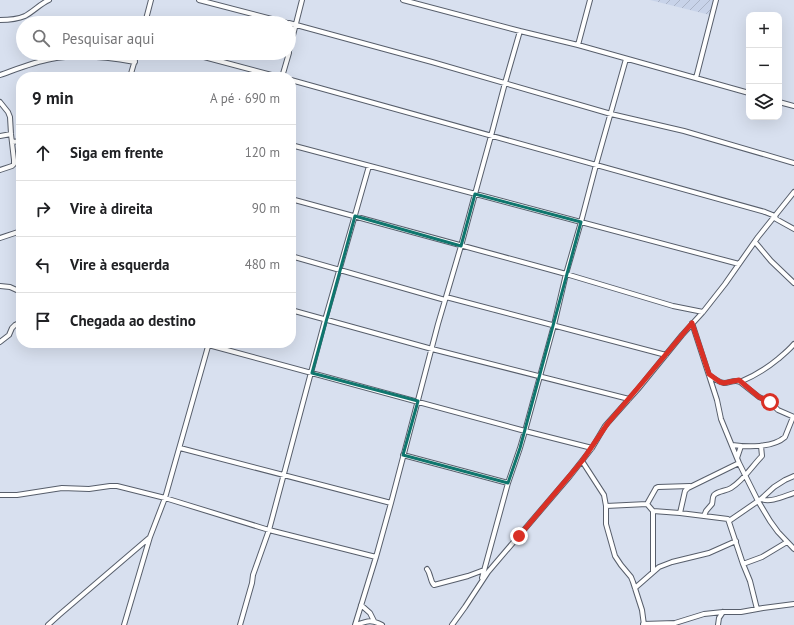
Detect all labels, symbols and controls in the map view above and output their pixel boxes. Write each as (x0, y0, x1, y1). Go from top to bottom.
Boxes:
map controls (746, 12, 782, 120)
button: + (746, 12, 782, 48)
search box (16, 16, 296, 60)
icon: search (30, 27, 52, 49)
text: Pesquisar aqui (62, 29, 154, 48)
button: − (746, 48, 782, 84)
button: layers (746, 84, 782, 120)
text: 9 min (32, 87, 73, 109)
text: A pé · 690 m (210, 90, 280, 107)
icon: ahead (32, 142, 54, 164)
text: Siga em frente (70, 143, 163, 162)
text: 120 m (245, 144, 280, 161)
icon: right (32, 198, 54, 220)
text: Vire à direita (70, 199, 153, 218)
text: 90 m (252, 200, 280, 217)
icon: left (32, 254, 54, 276)
text: Vire à esquerda (70, 255, 169, 274)
text: 480 m (245, 256, 280, 273)
icon: arrive (32, 310, 54, 332)
text: Chegada ao destino (70, 311, 196, 330)
route start (761, 393, 779, 411)
route end (510, 527, 528, 545)

